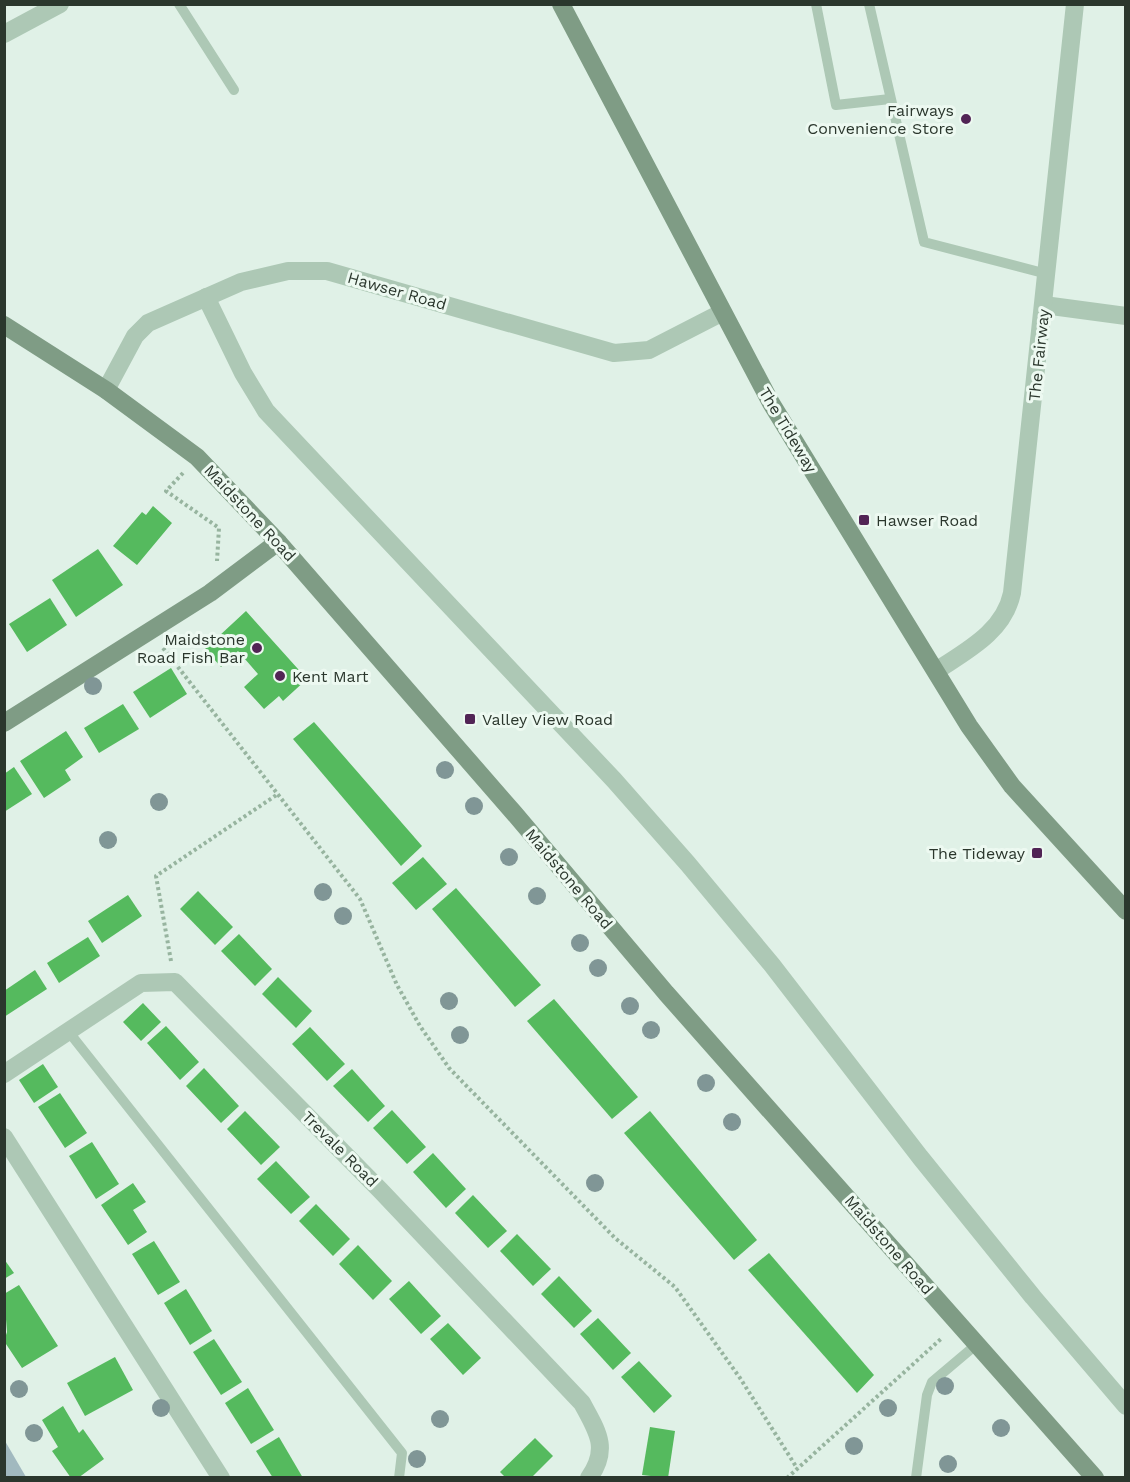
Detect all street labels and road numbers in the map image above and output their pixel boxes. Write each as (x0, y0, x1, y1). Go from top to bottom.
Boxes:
street label: Hawser Road (345, 268, 449, 314)
street label: The Fairway (1025, 307, 1053, 402)
street label: The Tideway (755, 384, 821, 477)
street label: Maidstone Road (200, 461, 300, 565)
street label: Maidstone Road (521, 825, 617, 933)
street label: Trevale Road (298, 1107, 382, 1191)
street label: Maidstone Road (841, 1191, 937, 1299)

